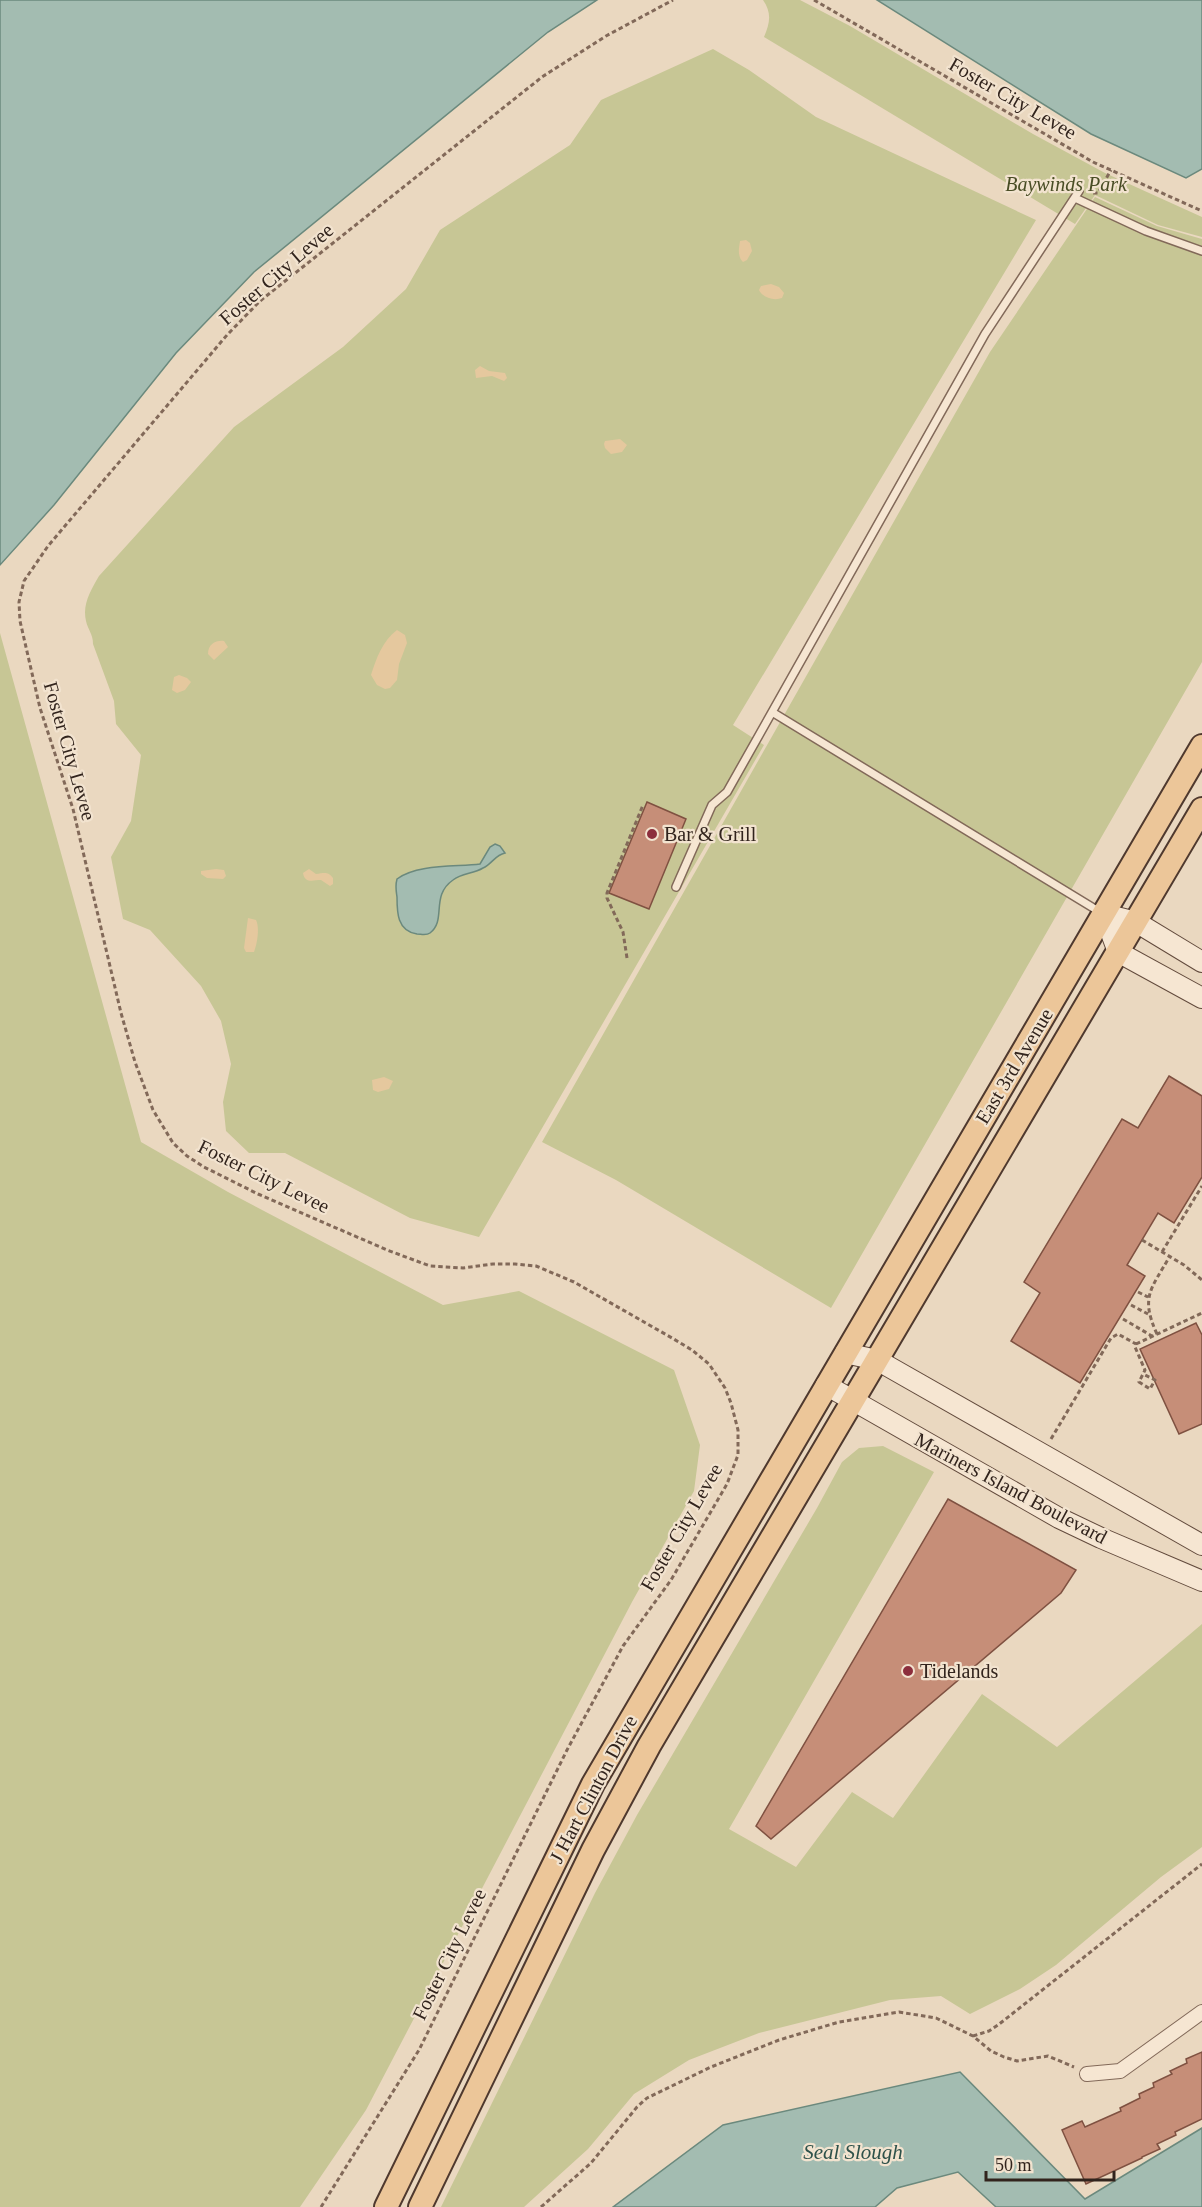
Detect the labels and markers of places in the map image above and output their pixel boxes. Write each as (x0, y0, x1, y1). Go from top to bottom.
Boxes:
place label: Bar & Grill (664, 823, 757, 845)
marker: Bar & Grill (645, 827, 659, 841)
place label: Tidelands (920, 1660, 998, 1682)
marker: Tidelands (901, 1664, 915, 1678)

